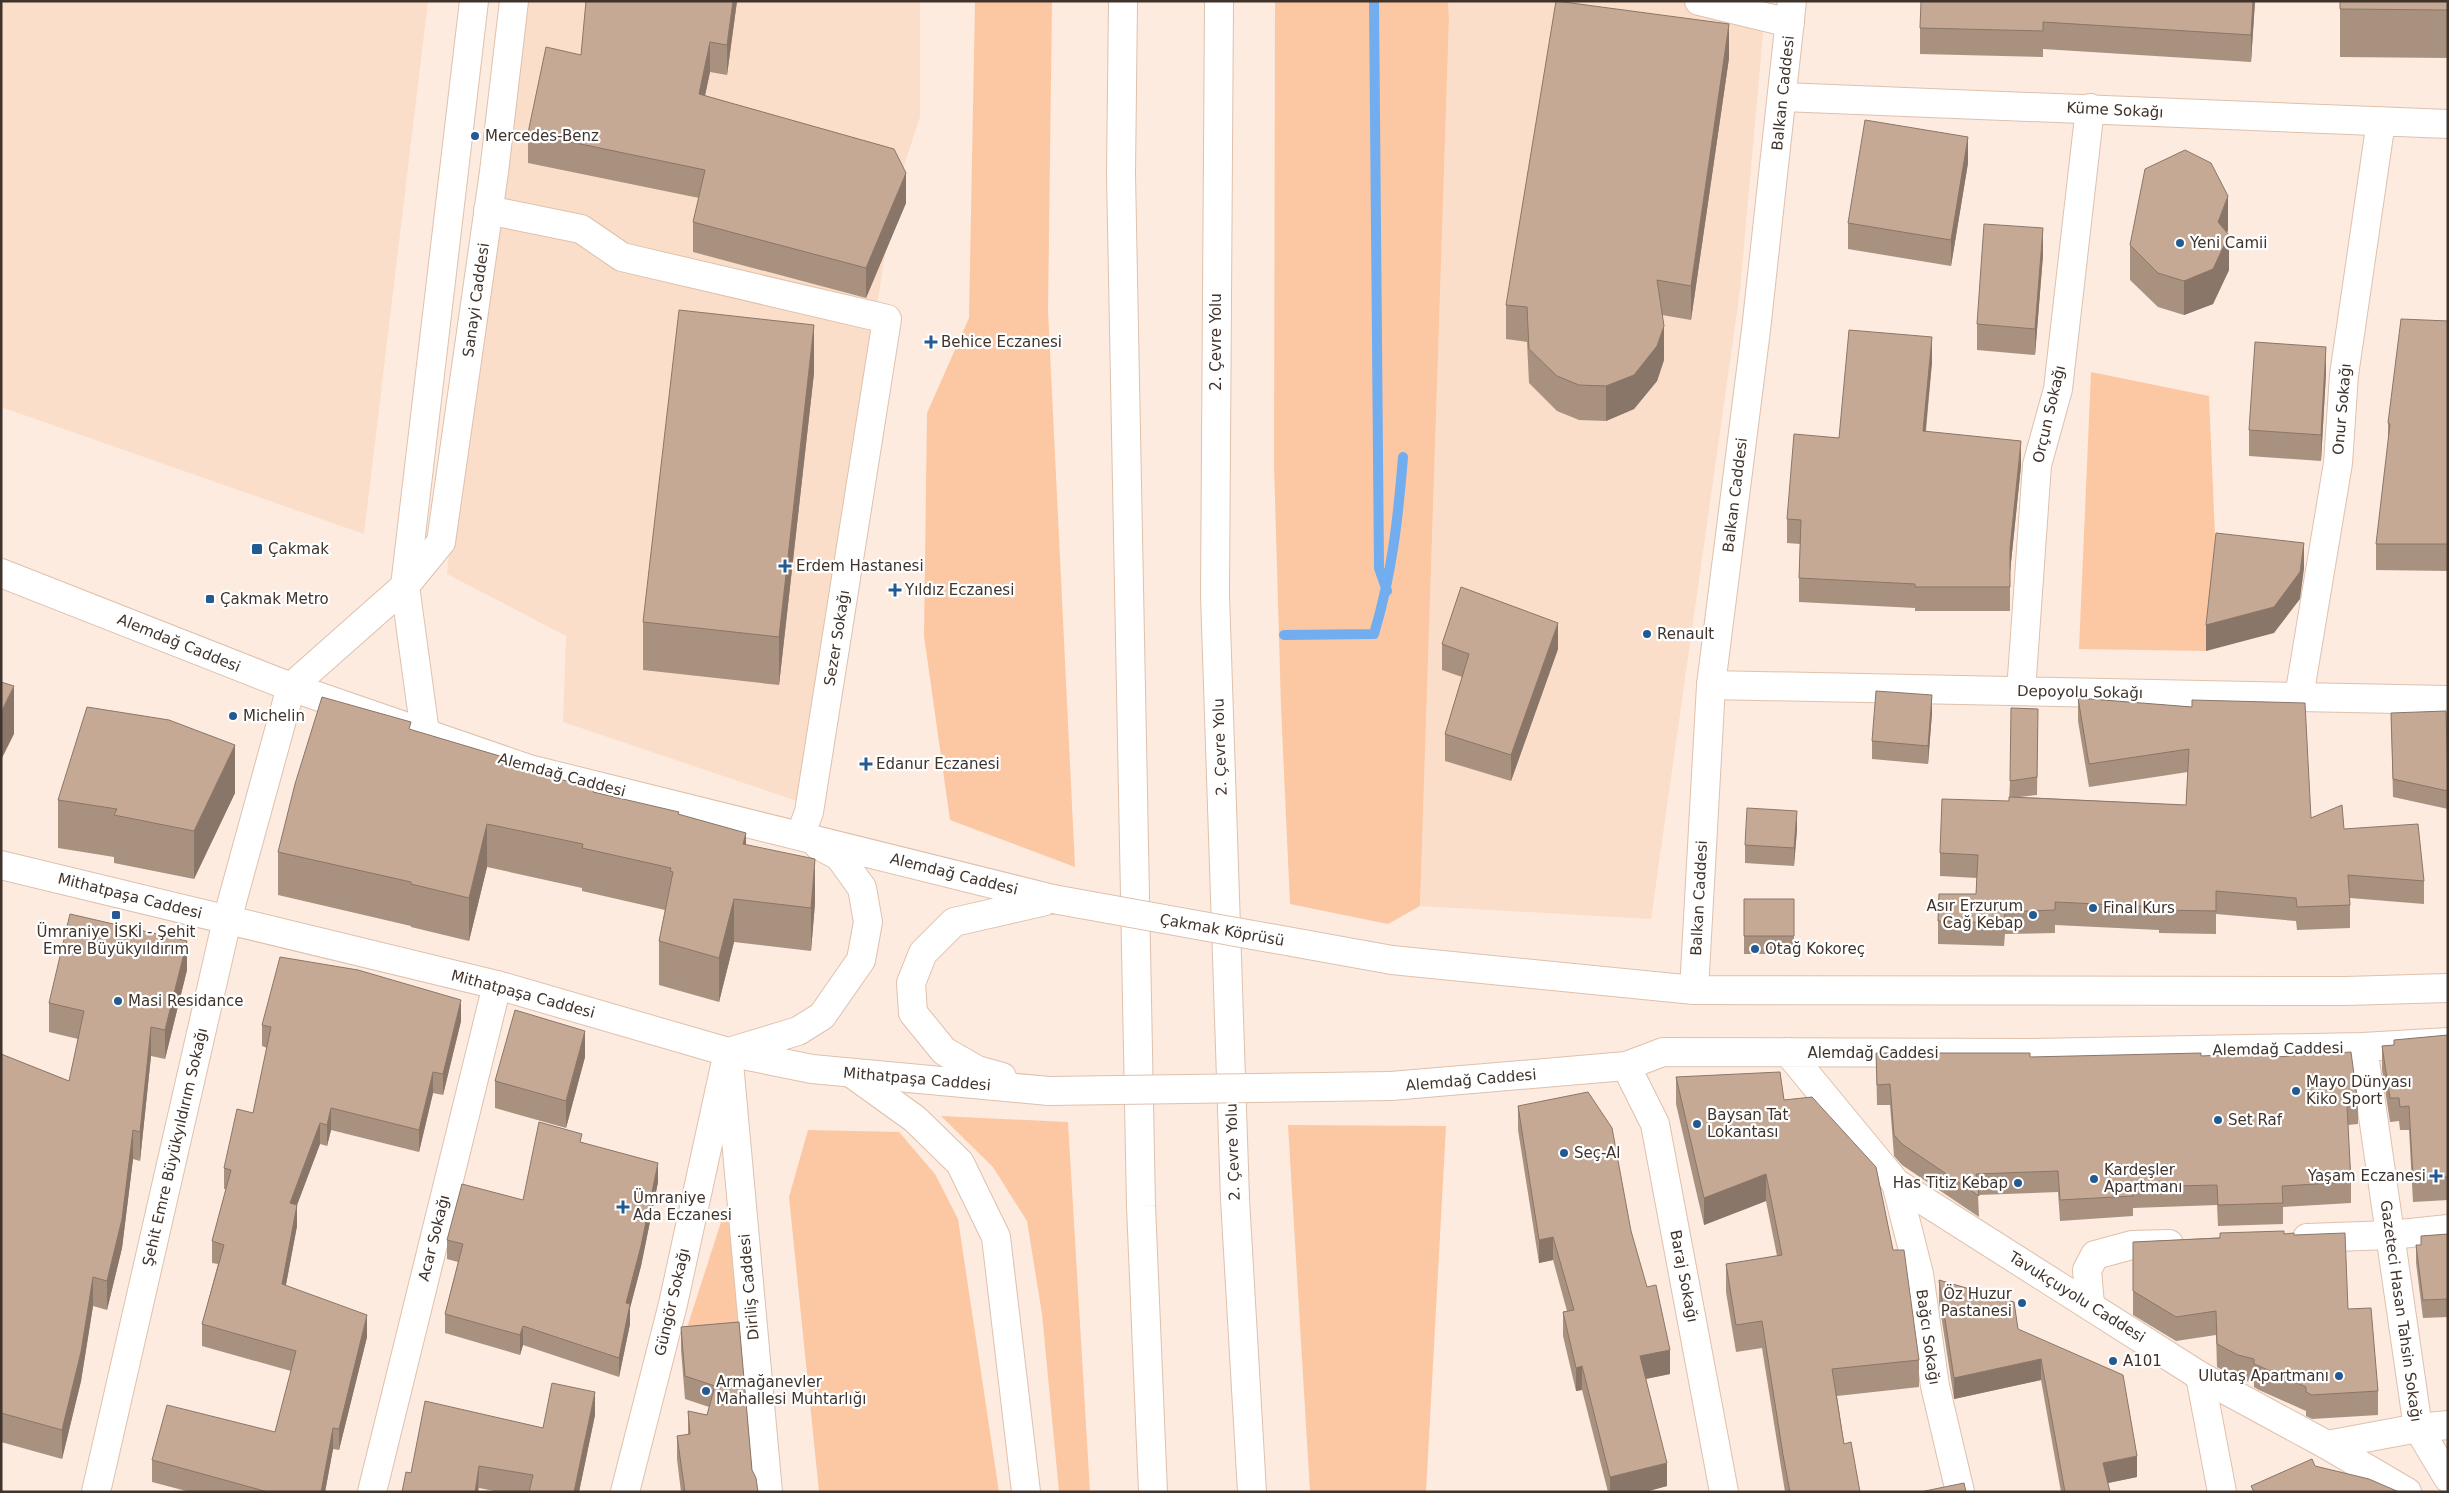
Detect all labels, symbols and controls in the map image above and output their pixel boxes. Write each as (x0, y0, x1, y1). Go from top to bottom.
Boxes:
street label: Balkan Caddesi (1768, 35, 1798, 151)
street label: Küme Sokağı (2066, 98, 2164, 122)
place label: Mercedes-Benz (485, 127, 599, 145)
marker: Mercedes-Benz (469, 130, 481, 142)
place label: Yeni Camii (2189, 234, 2267, 252)
marker: Yeni Camii (2174, 237, 2186, 249)
street label: Sanayi Caddesi (459, 242, 493, 358)
street label: 2. Çevre Yolu (1207, 293, 1225, 391)
place label: Behice Eczanesi (941, 333, 1062, 351)
marker: Behice Eczanesi (925, 336, 937, 348)
street label: Orçun Sokağı (2029, 363, 2069, 465)
street label: Onur Sokağı (2329, 363, 2355, 455)
street label: Balkan Caddesi (1719, 437, 1751, 553)
place label: Çakmak (268, 540, 329, 558)
marker: Çakmak (250, 542, 264, 556)
place label: Erdem Hastanesi (796, 557, 924, 575)
marker: Erdem Hastanesi (778, 559, 792, 573)
place label: Yıldız Eczanesi (904, 581, 1014, 599)
marker: Yıldız Eczanesi (889, 584, 901, 596)
street label: Sezer Sokağı (821, 589, 853, 687)
place label: Çakmak Metro (220, 590, 329, 608)
marker: Çakmak Metro (204, 593, 216, 605)
street label: Alemdağ Caddesi (115, 610, 243, 676)
place label: Renault (1657, 625, 1714, 643)
marker: Renault (1641, 628, 1653, 640)
street label: Depoyolu Sokağı (2017, 682, 2143, 702)
street label: 2. Çevre Yolu (1209, 698, 1231, 796)
place label: Michelin (243, 707, 305, 725)
marker: Michelin (227, 710, 239, 722)
street label: Alemdağ Caddesi (496, 749, 628, 801)
place label: Edanur Eczanesi (876, 755, 1000, 773)
marker: Edanur Eczanesi (860, 758, 872, 770)
street label: Balkan Caddesi (1687, 840, 1711, 956)
street label: Alemdağ Caddesi (888, 849, 1020, 899)
street label: Mithatpaşa Caddesi (56, 869, 204, 923)
place label: Asır Erzurum Cağ Kebap (1927, 897, 2023, 932)
place label: Final Kurs (2103, 899, 2175, 917)
marker: Final Kurs (2087, 902, 2099, 914)
marker: Ümraniye İSKİ - Şehit Emre Büyükyıldırım (110, 909, 122, 921)
marker: Asır Erzurum Cağ Kebap (2027, 909, 2039, 921)
street label: Çakmak Köprüsü (1158, 910, 1286, 950)
place label: Ümraniye İSKİ - Şehit Emre Büyükyıldırım (37, 922, 196, 958)
place label: Otağ Kokoreç (1765, 940, 1865, 958)
marker: Otağ Kokoreç (1749, 943, 1761, 955)
street label: Mithatpaşa Caddesi (449, 966, 597, 1022)
place label: Masi Residance (128, 992, 244, 1010)
marker: Masi Residance (112, 995, 124, 1007)
street label: Şehit Emre Büyükyıldırım Sokağı (139, 1026, 211, 1268)
street label: Alemdağ Caddesi (2212, 1039, 2344, 1059)
street label: Alemdağ Caddesi (1807, 1044, 1939, 1062)
street label: Mithatpaşa Caddesi (843, 1064, 991, 1094)
street label: Alemdağ Caddesi (1405, 1065, 1537, 1095)
place label: Mayo Dünyası Kiko Sport (2306, 1073, 2412, 1108)
marker: Mayo Dünyası Kiko Sport (2290, 1085, 2302, 1097)
street label: 2. Çevre Yolu (1222, 1103, 1244, 1201)
place label: Baysan Tat Lokantası (1707, 1106, 1789, 1141)
place label: Set Raf (2228, 1111, 2283, 1129)
marker: Set Raf (2212, 1114, 2224, 1126)
marker: Baysan Tat Lokantası (1691, 1118, 1703, 1130)
place label: Seç-Al (1574, 1144, 1621, 1162)
marker: Seç-Al (1558, 1147, 1570, 1159)
place label: Kardeşler Apartmanı (2104, 1161, 2183, 1196)
place label: Yaşam Eczanesi (2307, 1167, 2426, 1185)
marker: Yaşam Eczanesi (2430, 1170, 2442, 1182)
marker: Kardeşler Apartmanı (2088, 1173, 2100, 1185)
place label: Has Titiz Kebap (1893, 1174, 2008, 1192)
marker: Has Titiz Kebap (2012, 1177, 2024, 1189)
place label: Ümraniye Ada Eczanesi (633, 1188, 732, 1224)
street label: Acar Sokağı (415, 1193, 453, 1283)
street label: Gazeteci Hasan Tahsin Sokağı (2377, 1199, 2425, 1423)
marker: Ümraniye Ada Eczanesi (617, 1201, 629, 1213)
street label: Baraj Sokağı (1666, 1228, 1702, 1324)
street label: Diriliş Caddesi (735, 1233, 763, 1341)
street label: Güngör Sokağı (651, 1246, 693, 1358)
street label: Tavukçuyolu Caddesi (2005, 1247, 2148, 1346)
place label: Öz Huzur Pastanesi (1941, 1284, 2013, 1320)
street label: Bağcı Sokağı (1912, 1288, 1944, 1386)
marker: Öz Huzur Pastanesi (2016, 1297, 2028, 1309)
place label: A101 (2123, 1352, 2162, 1370)
marker: A101 (2107, 1355, 2119, 1367)
place label: Ulutaş Apartmanı (2198, 1367, 2329, 1385)
marker: Ulutaş Apartmanı (2333, 1370, 2345, 1382)
place label: Armağanevler Mahallesi Muhtarlığı (716, 1373, 866, 1408)
marker: Armağanevler Mahallesi Muhtarlığı (700, 1385, 712, 1397)

